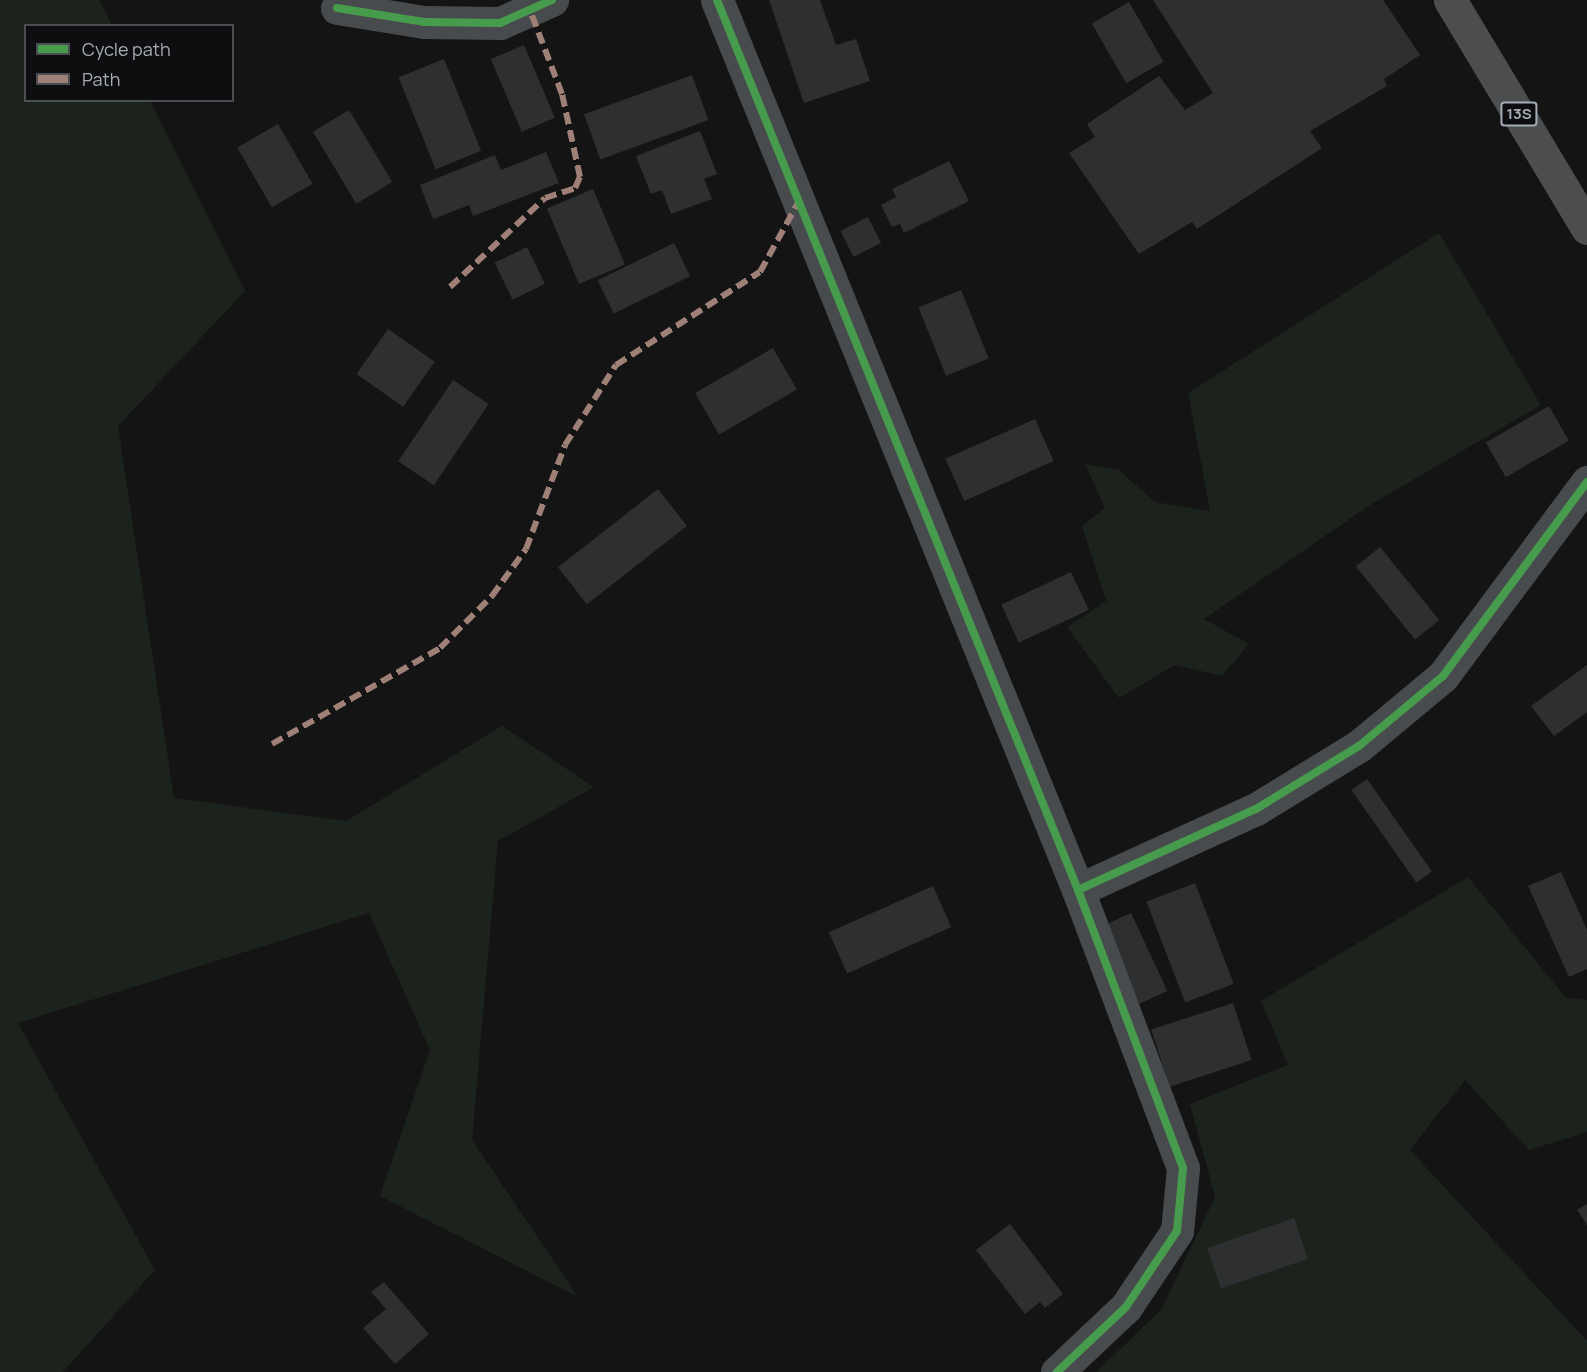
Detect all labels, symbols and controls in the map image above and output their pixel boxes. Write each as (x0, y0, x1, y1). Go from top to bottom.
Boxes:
legend (24, 24, 234, 102)
text: Cycle path (82, 37, 171, 61)
text: Path (82, 67, 120, 91)
road number: 13S (1500, 102, 1538, 126)

